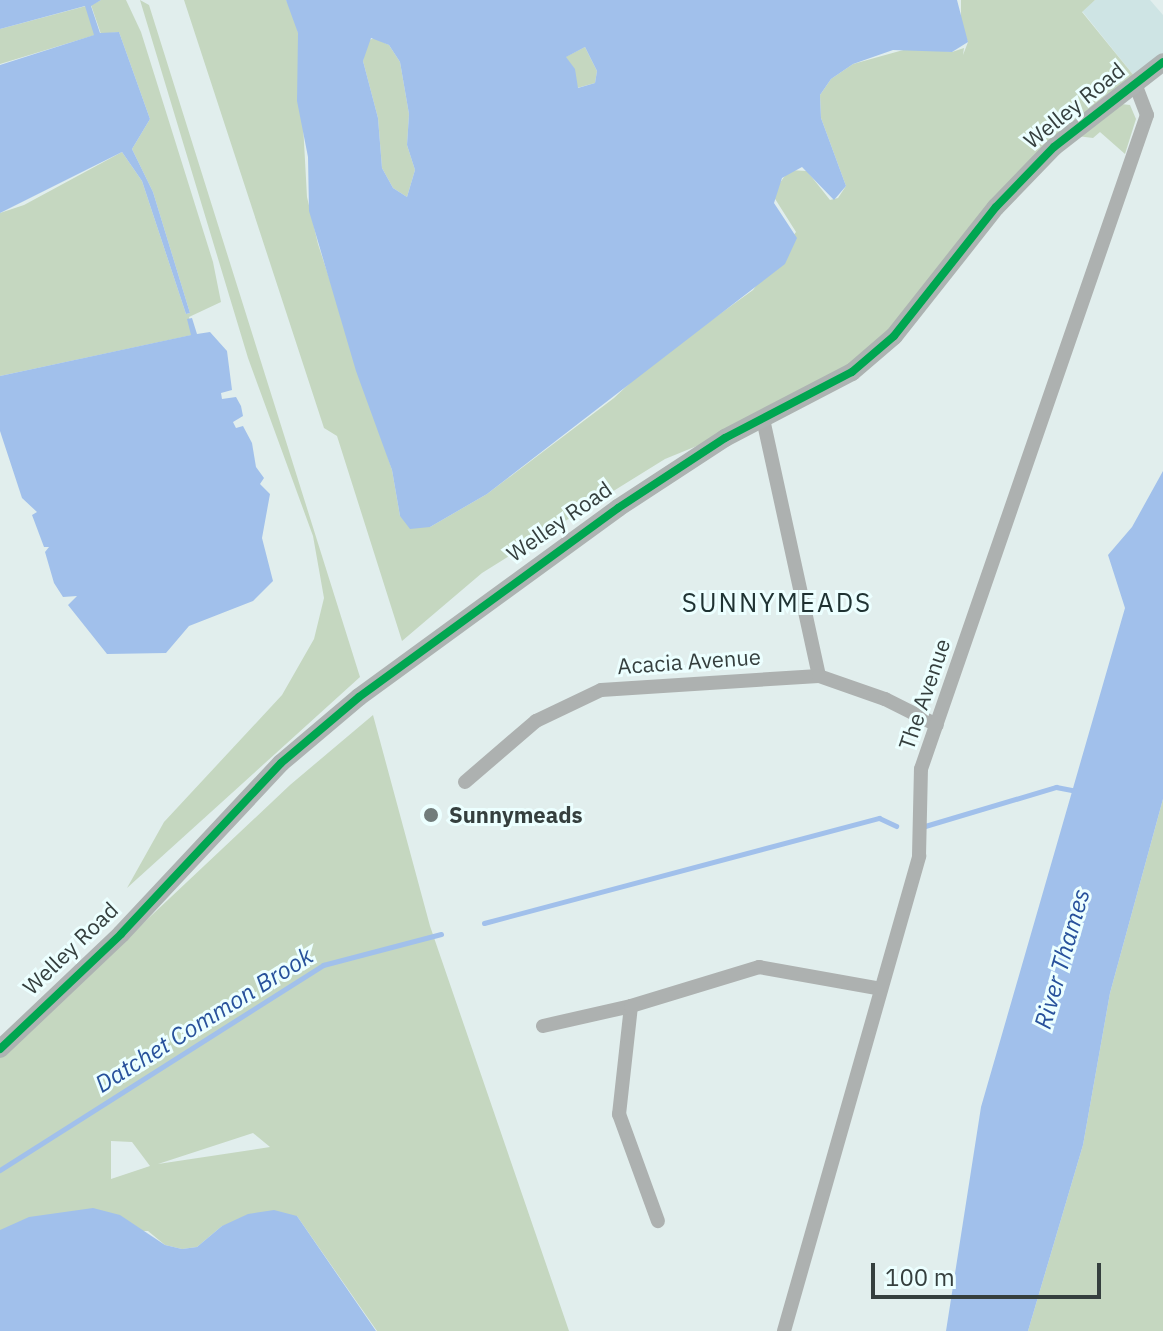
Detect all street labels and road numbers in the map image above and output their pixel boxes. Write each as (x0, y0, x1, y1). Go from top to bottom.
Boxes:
street label: Welley Road (1018, 56, 1130, 154)
street label: Welley Road (501, 475, 617, 567)
street label: The Avenue (893, 635, 955, 753)
street label: Acacia Avenue (616, 643, 762, 679)
street label: Welley Road (17, 896, 123, 1000)

